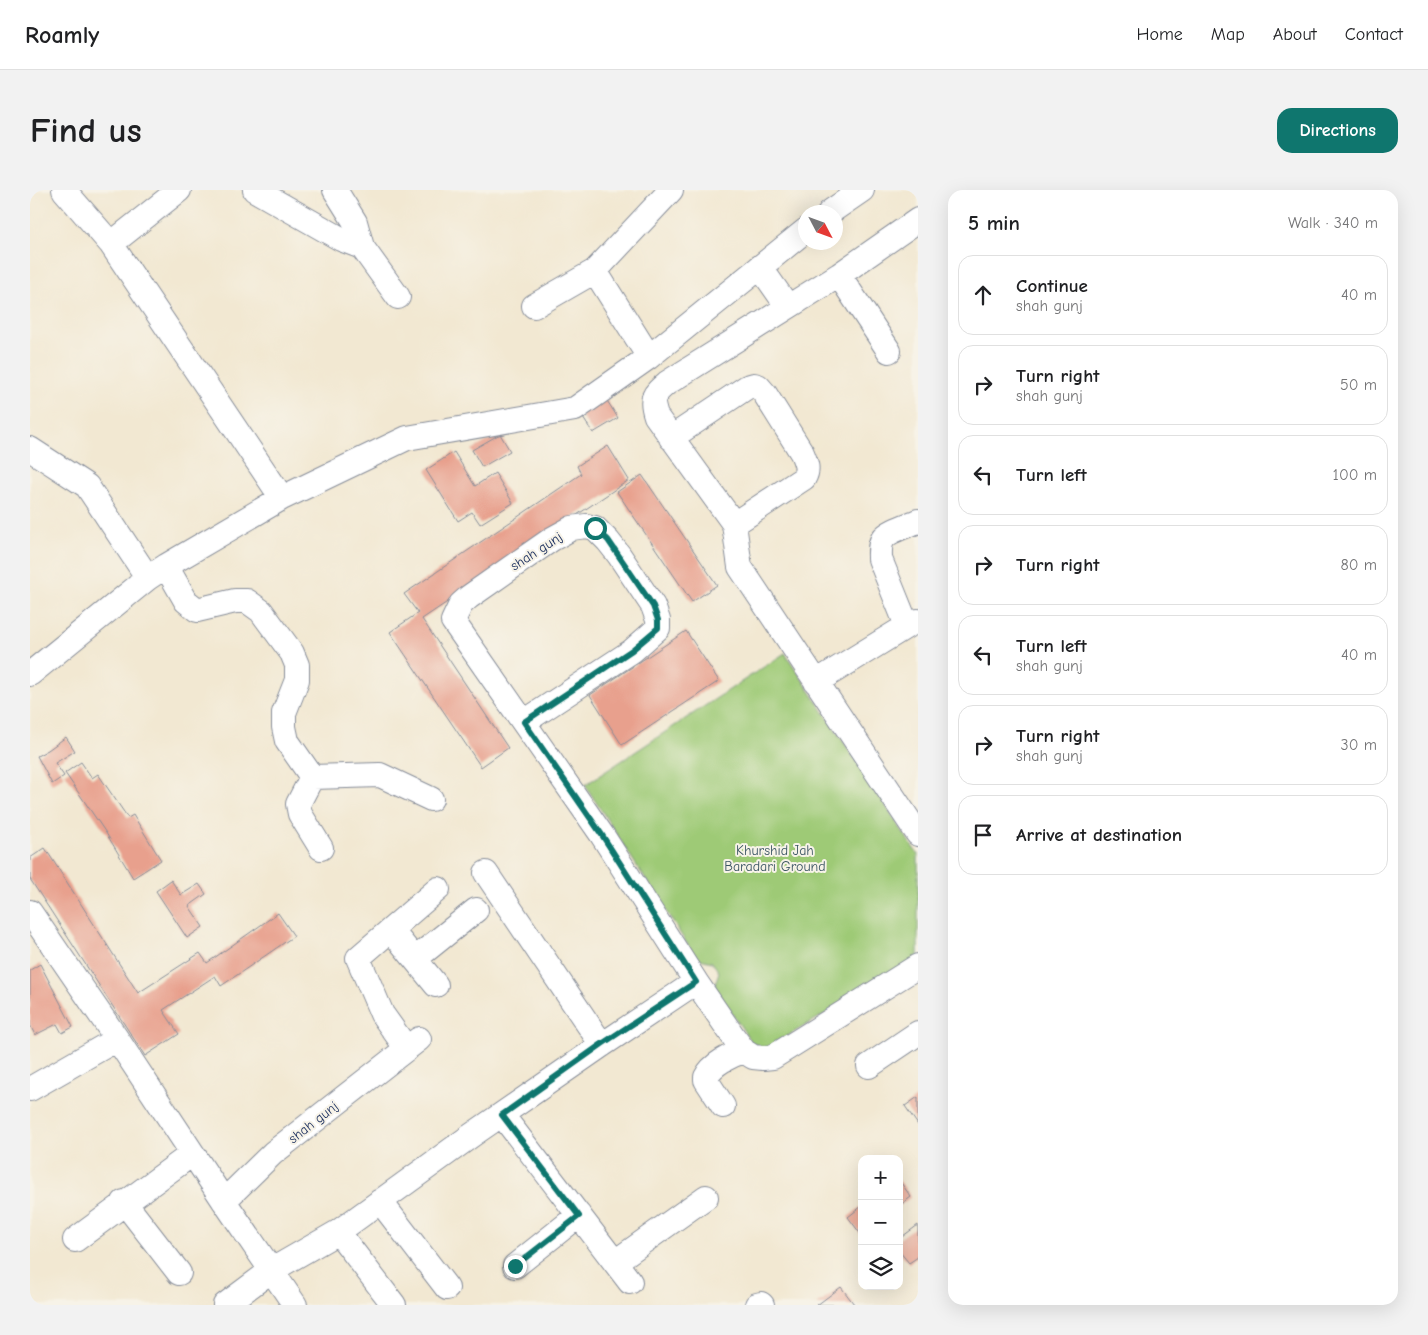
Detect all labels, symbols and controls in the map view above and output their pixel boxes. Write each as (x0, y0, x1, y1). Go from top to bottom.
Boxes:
text: Roamly (25, 21, 99, 49)
text: Home (1136, 24, 1183, 45)
text: Map (1211, 24, 1245, 45)
text: About (1273, 24, 1317, 45)
text: Contact (1345, 24, 1403, 45)
button: Directions (1277, 108, 1398, 153)
text: Find us (30, 110, 142, 151)
north arrow (798, 205, 843, 250)
text: 5 min (968, 211, 1020, 235)
text: Walk · 340 m (1288, 214, 1378, 232)
text: Continue (1016, 275, 1088, 297)
icon: ahead (969, 281, 997, 309)
text: 40 m (1341, 286, 1377, 304)
text: shah gunj (1016, 297, 1083, 315)
text: Turn right (1016, 365, 1100, 387)
icon: right (969, 371, 997, 399)
text: 50 m (1340, 376, 1377, 394)
text: shah gunj (1016, 387, 1083, 405)
icon: left (969, 461, 997, 489)
text: Turn left (1016, 464, 1087, 486)
text: 100 m (1333, 466, 1377, 484)
route start (584, 517, 607, 540)
street label: shah gunj (507, 528, 565, 574)
icon: right (969, 551, 997, 579)
text: Turn right (1016, 554, 1100, 576)
text: 80 m (1340, 556, 1377, 574)
text: Turn left (1016, 635, 1087, 657)
icon: left (969, 641, 997, 669)
text: 40 m (1341, 646, 1377, 664)
text: shah gunj (1016, 657, 1083, 675)
text: Turn right (1016, 725, 1100, 747)
icon: right (969, 731, 997, 759)
text: 30 m (1341, 736, 1377, 754)
text: shah gunj (1016, 747, 1083, 765)
icon: arrive (969, 821, 997, 849)
text: Arrive at destination (1016, 824, 1182, 846)
park label: Khurshid Jah Baradari Ground (724, 842, 826, 875)
street label: shah gunj (285, 1098, 342, 1147)
map controls (858, 1155, 903, 1290)
button: + (858, 1155, 903, 1200)
button: − (858, 1200, 903, 1245)
button: layers (858, 1245, 903, 1290)
route end (504, 1255, 527, 1278)

